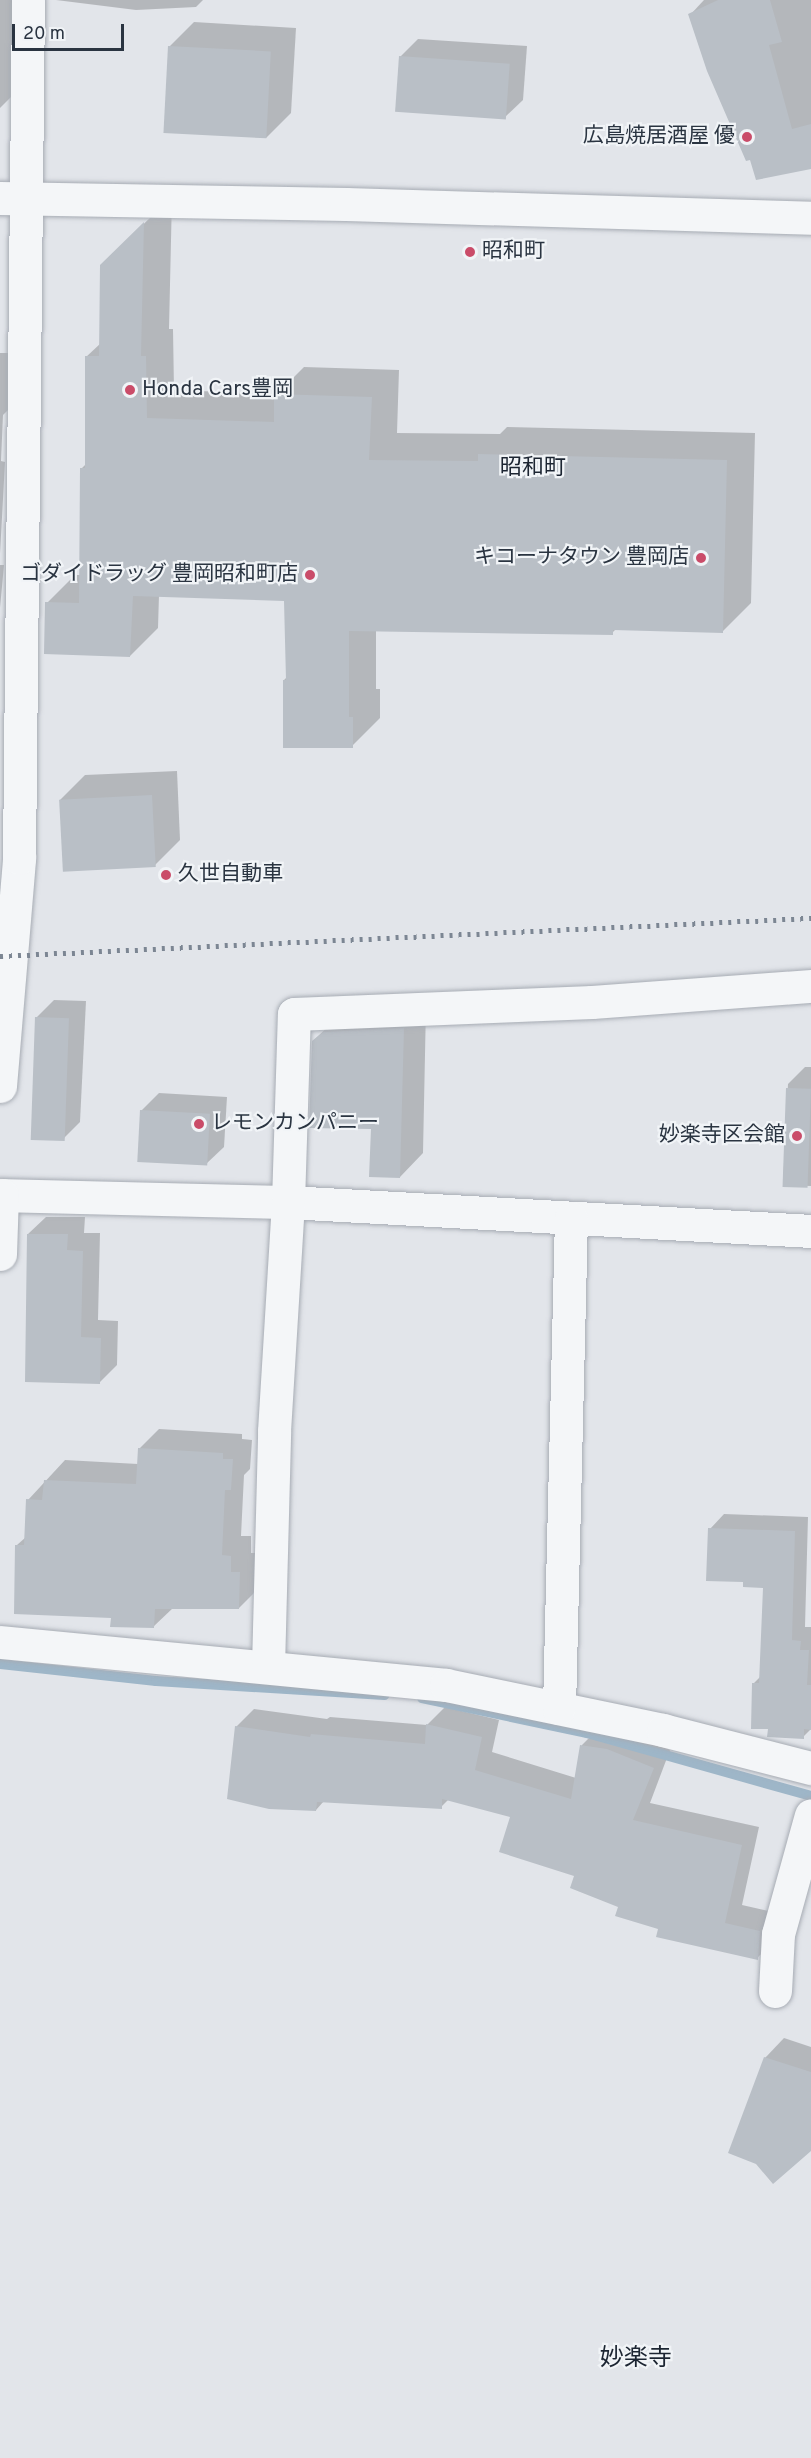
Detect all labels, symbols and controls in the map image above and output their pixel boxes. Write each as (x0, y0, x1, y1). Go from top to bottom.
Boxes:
scale bar (15, 12, 128, 50)
text: 20 m (23, 23, 65, 46)
place label: 広島焼居酒屋 優 (583, 124, 735, 150)
marker: 広島焼居酒屋 優 (740, 130, 754, 144)
place label: 昭和町 (482, 239, 545, 265)
marker: 昭和町 (463, 245, 477, 259)
place label: Honda Cars豊岡 (142, 377, 293, 403)
marker: Honda Cars豊岡 (123, 383, 137, 397)
district label: 昭和町 (500, 456, 566, 482)
place label: キコーナタウン 豊岡店 (474, 545, 689, 571)
marker: キコーナタウン 豊岡店 (694, 551, 708, 565)
place label: ゴダイドラッグ 豊岡昭和町店 (20, 562, 298, 588)
marker: ゴダイドラッグ 豊岡昭和町店 (303, 568, 317, 582)
place label: 久世自動車 (178, 862, 283, 888)
marker: 久世自動車 (159, 868, 173, 882)
place label: レモンカンパニー (211, 1111, 379, 1137)
marker: レモンカンパニー (192, 1117, 206, 1131)
place label: 妙楽寺区会館 (659, 1123, 785, 1149)
marker: 妙楽寺区会館 (790, 1129, 804, 1143)
district label: 妙楽寺 (600, 2346, 672, 2374)

